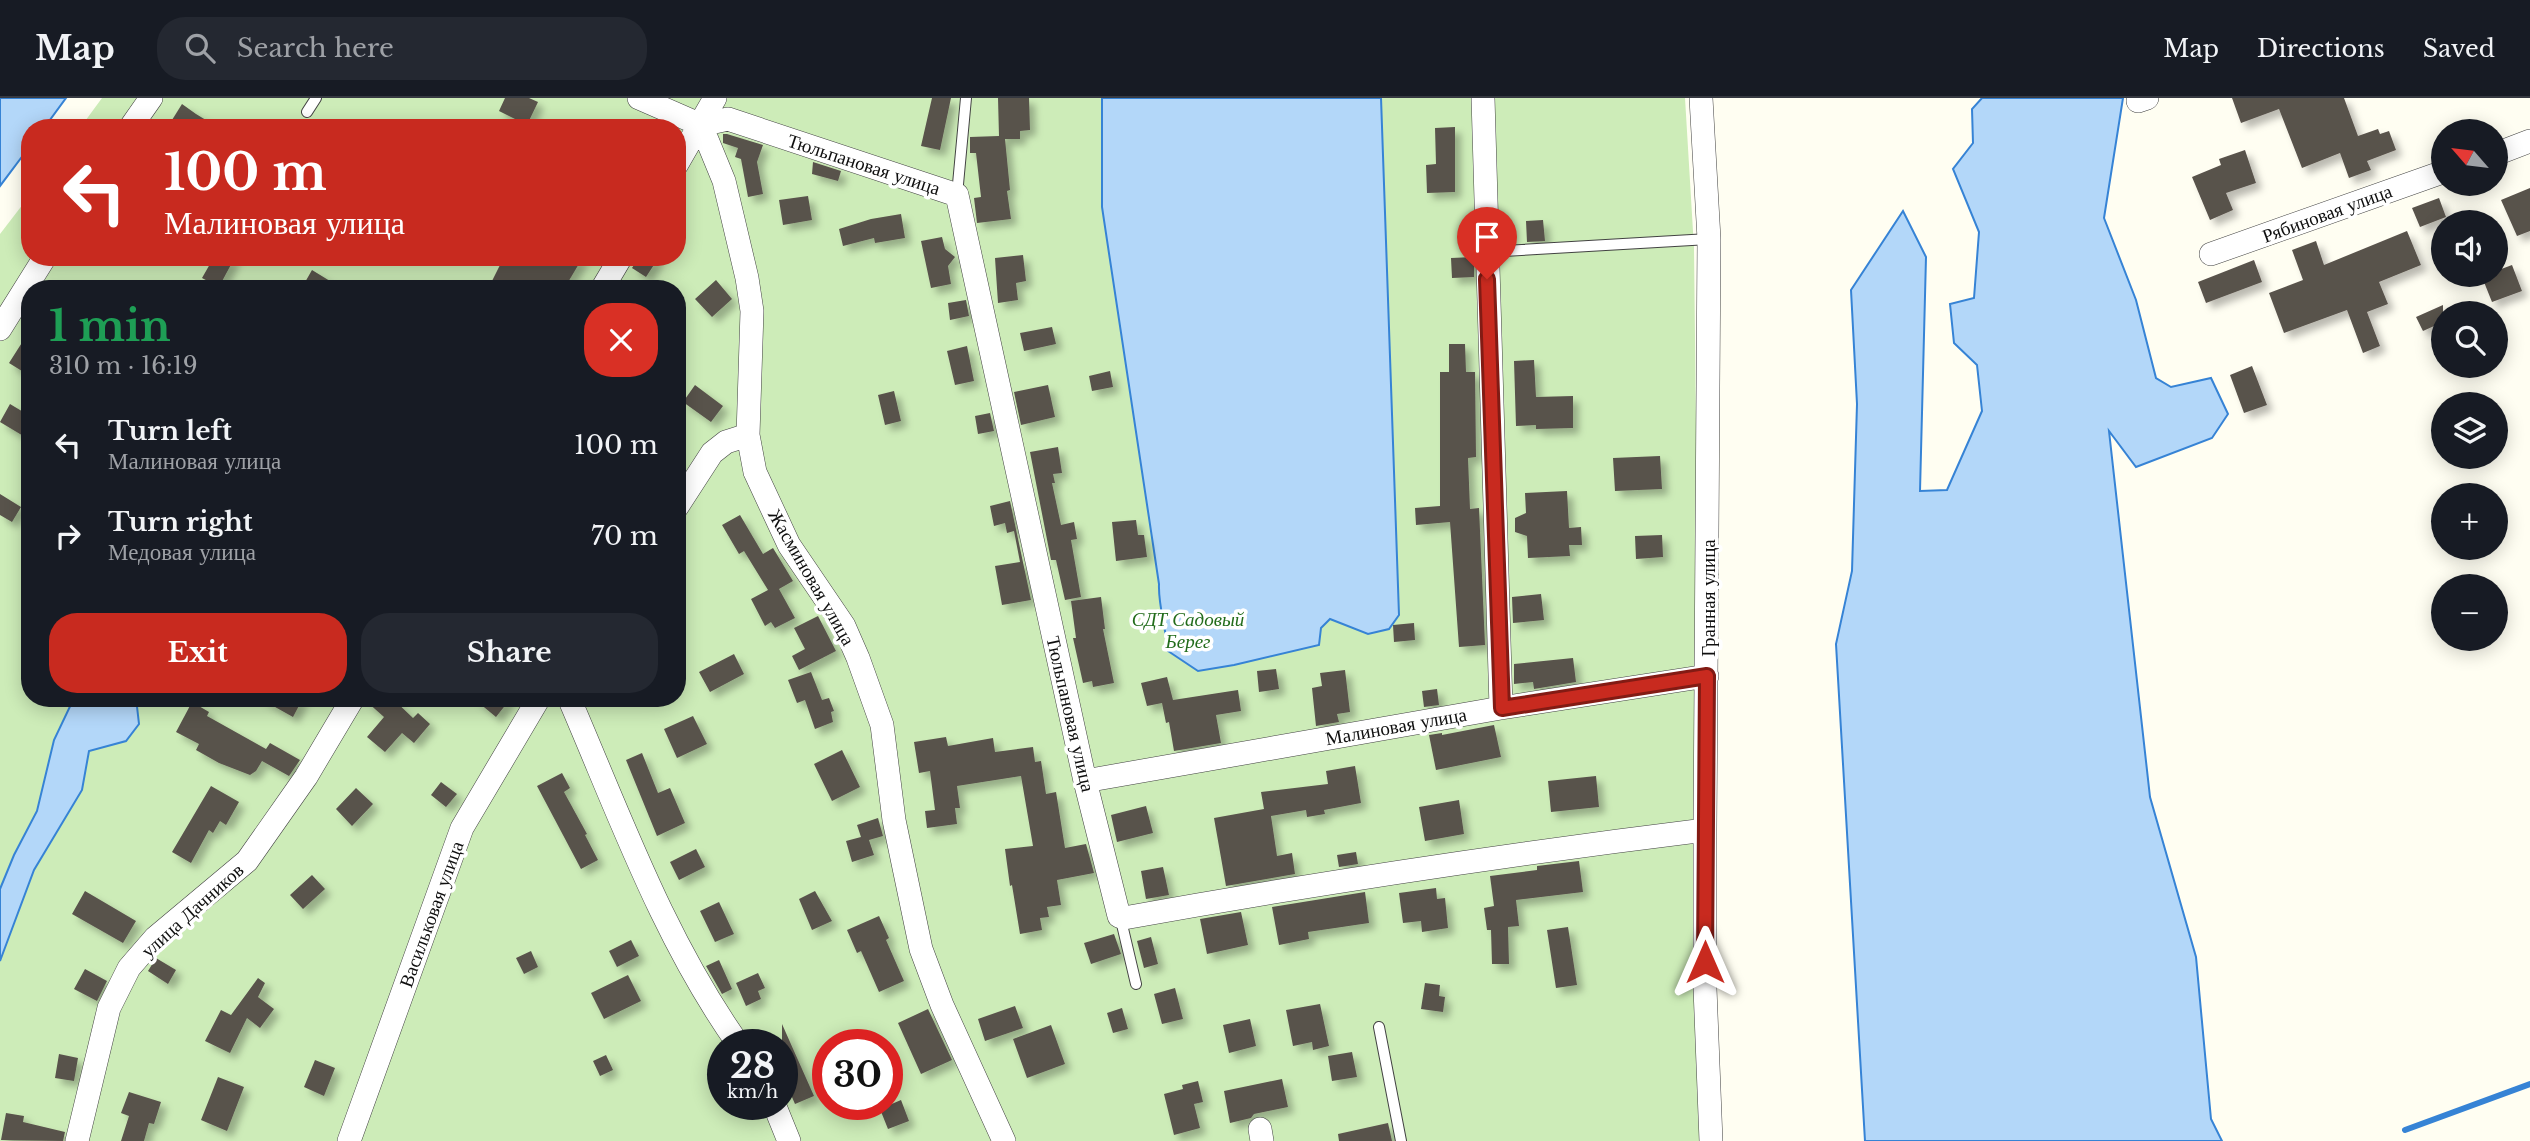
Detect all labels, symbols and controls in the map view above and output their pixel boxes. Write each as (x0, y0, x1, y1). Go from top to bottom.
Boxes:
search box (157, 17, 647, 80)
text: Map (35, 28, 115, 69)
icon: search (181, 29, 219, 67)
text: Search here (237, 32, 394, 64)
text: Map (2163, 34, 2219, 63)
text: Directions (2257, 34, 2385, 63)
text: Saved (2423, 34, 2495, 63)
north arrow (2431, 119, 2508, 196)
map controls (2431, 119, 2508, 651)
street label: Тюльпановая улица (785, 129, 944, 200)
text: 100 m (164, 142, 327, 203)
icon: left (49, 147, 140, 238)
street label: Рябиновая улица (2259, 179, 2396, 248)
text: Малиновая улица (164, 203, 405, 243)
pin (1457, 207, 1517, 279)
button: sound (2431, 210, 2508, 287)
icon: arrive (1468, 218, 1506, 256)
text: 1 min (49, 300, 171, 352)
button: search (2431, 301, 2508, 378)
button: close (584, 303, 658, 377)
text: 310 m · 16:19 (49, 352, 198, 380)
button: layers (2431, 392, 2508, 469)
text: Turn left (108, 415, 232, 447)
icon: left (49, 426, 87, 464)
text: 100 m (574, 429, 658, 461)
text: Малиновая улица (108, 447, 281, 475)
button: + (2431, 483, 2508, 560)
street label: Жасминовая улица (763, 505, 860, 650)
text: Turn right (108, 506, 253, 538)
icon: right (49, 517, 87, 555)
text: 70 m (591, 520, 658, 552)
text: Медовая улица (108, 538, 256, 566)
street label: Гранная улица (1697, 539, 1720, 657)
button: − (2431, 574, 2508, 651)
park label: СДТ Садовый Берег (1132, 608, 1245, 653)
button: Exit (49, 613, 347, 693)
button: Share (361, 613, 658, 693)
street label: Тюльпановая улица (1041, 634, 1100, 795)
street label: Малиновая улица (1324, 703, 1469, 750)
street label: Васильковая улица (394, 837, 469, 990)
street label: улица Дачников (136, 858, 248, 962)
position arrow (1668, 925, 1742, 999)
speed limit sign: 30 (812, 1029, 903, 1120)
text: 28 (730, 1044, 775, 1087)
text: km/h (727, 1081, 778, 1103)

